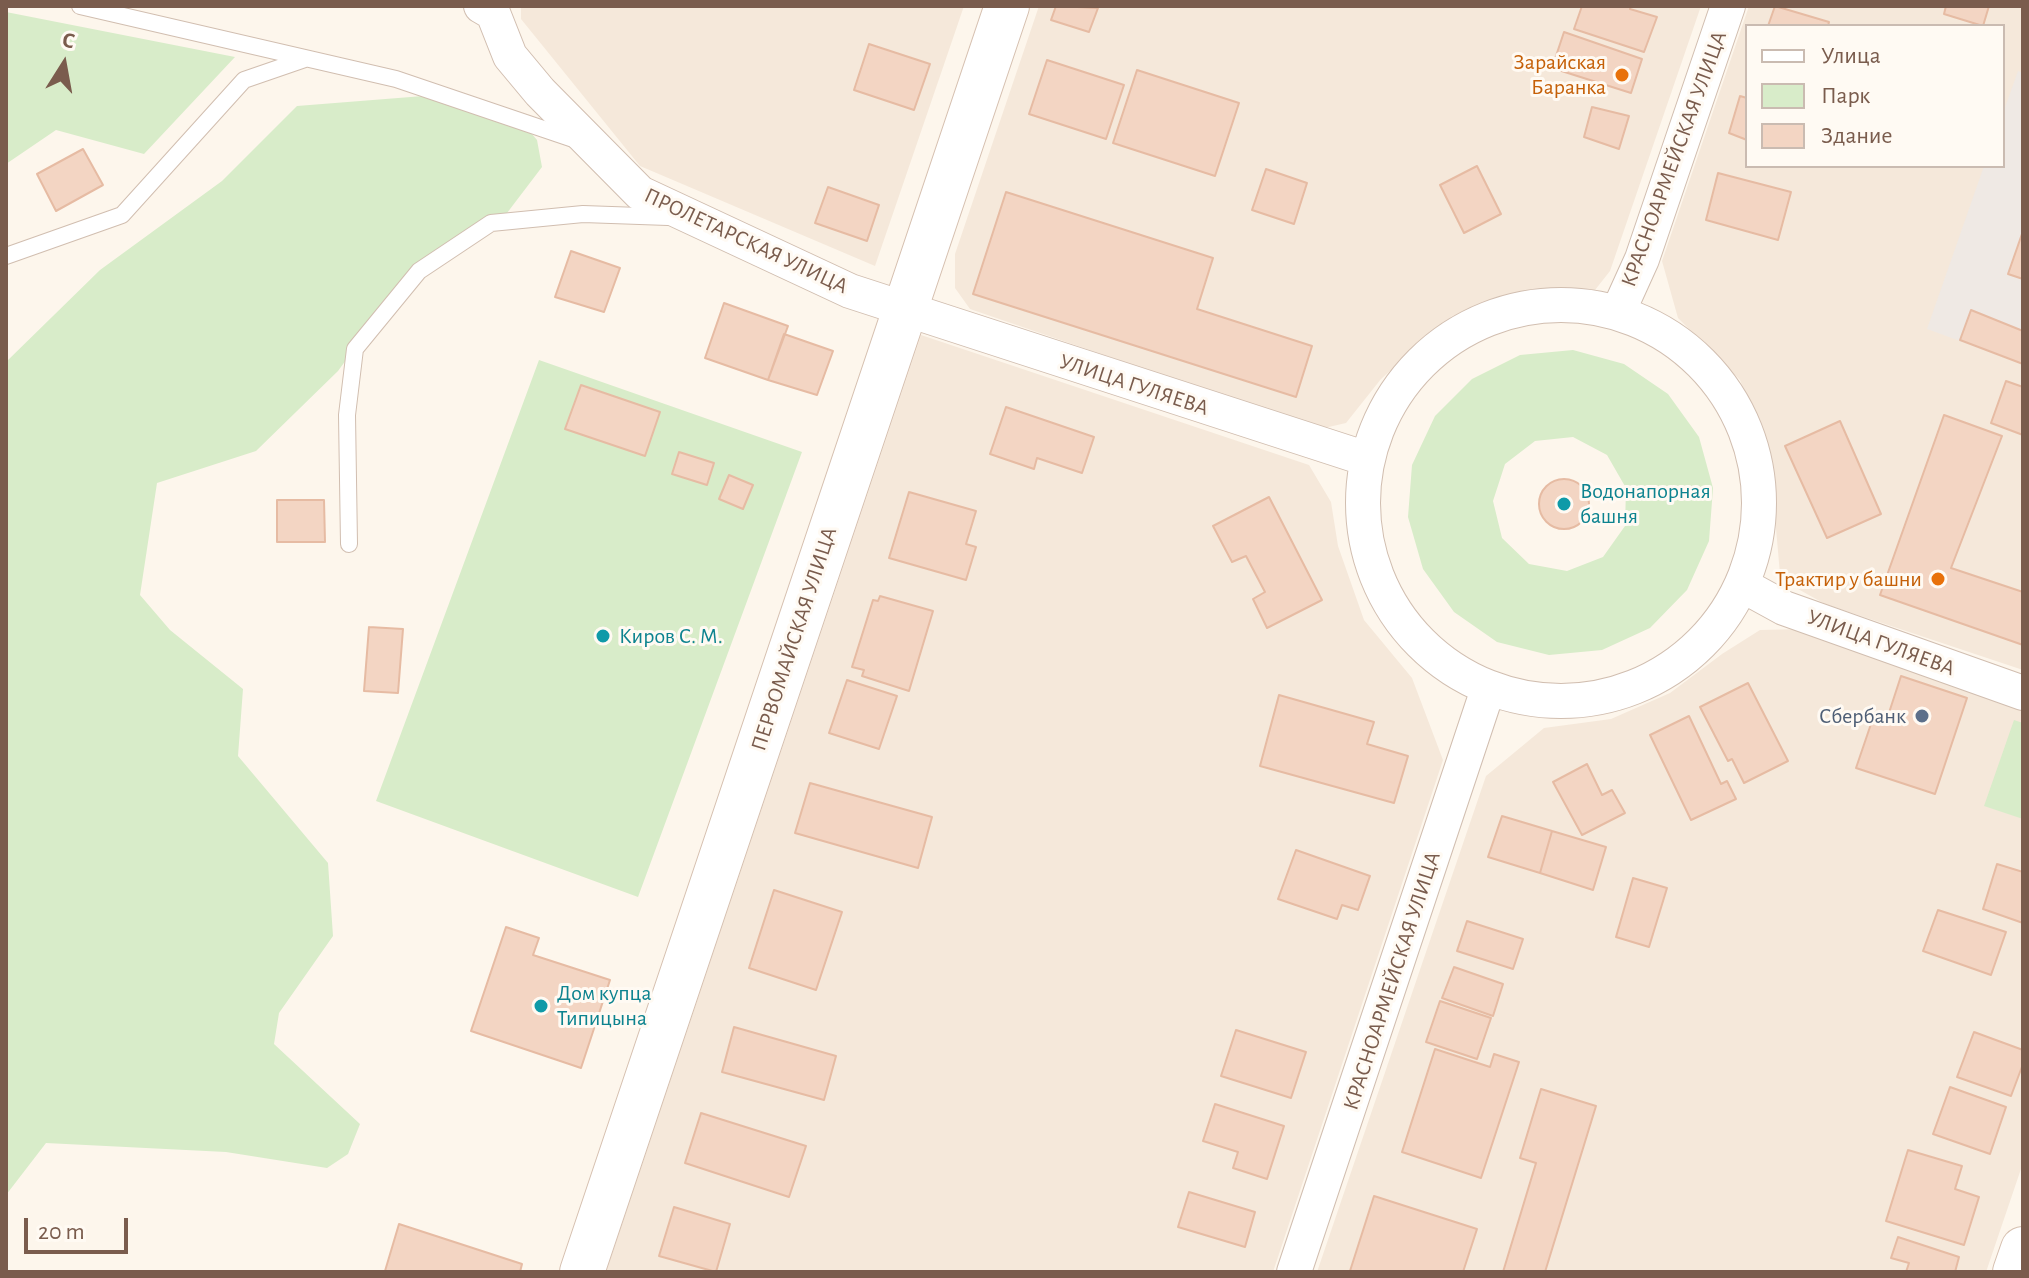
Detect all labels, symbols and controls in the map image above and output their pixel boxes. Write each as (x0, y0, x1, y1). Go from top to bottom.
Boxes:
north arrow (24, 24, 104, 104)
legend (1745, 24, 2005, 168)
text: С (60, 28, 77, 52)
street label: КРАСНОАРМЕЙСКАЯ УЛИЦА (1615, 28, 1733, 290)
text: Улица (1821, 44, 1881, 68)
place label: Зарайская Баранка (1514, 49, 1606, 100)
marker: Зарайская Баранка (1613, 66, 1631, 84)
text: Парк (1821, 84, 1870, 108)
text: Здание (1821, 124, 1892, 148)
street label: ПРОЛЕТАРСКАЯ УЛИЦА (640, 182, 852, 300)
street label: УЛИЦА ГУЛЯЕВА (1056, 348, 1212, 422)
place label: Водонапорная башня (1580, 478, 1711, 530)
marker: Водонапорная башня (1555, 495, 1573, 513)
street label: ПЕРВОМАЙСКАЯ УЛИЦА (745, 524, 843, 754)
place label: Трактир у башни (1775, 566, 1922, 592)
marker: Трактир у башни (1929, 570, 1947, 588)
street label: УЛИЦА ГУЛЯЕВА (1803, 604, 1959, 682)
place label: Киров С. М. (619, 623, 723, 649)
marker: Киров С. М. (594, 627, 612, 645)
place label: Сбербанк (1819, 703, 1906, 729)
marker: Сбербанк (1913, 707, 1931, 725)
street label: КРАСНОАРМЕЙСКАЯ УЛИЦА (1338, 848, 1446, 1114)
place label: Дом купца Типицына (557, 980, 652, 1032)
marker: Дом купца Типицына (532, 997, 550, 1015)
scale bar (28, 1202, 132, 1252)
text: 20 m (38, 1220, 85, 1244)

